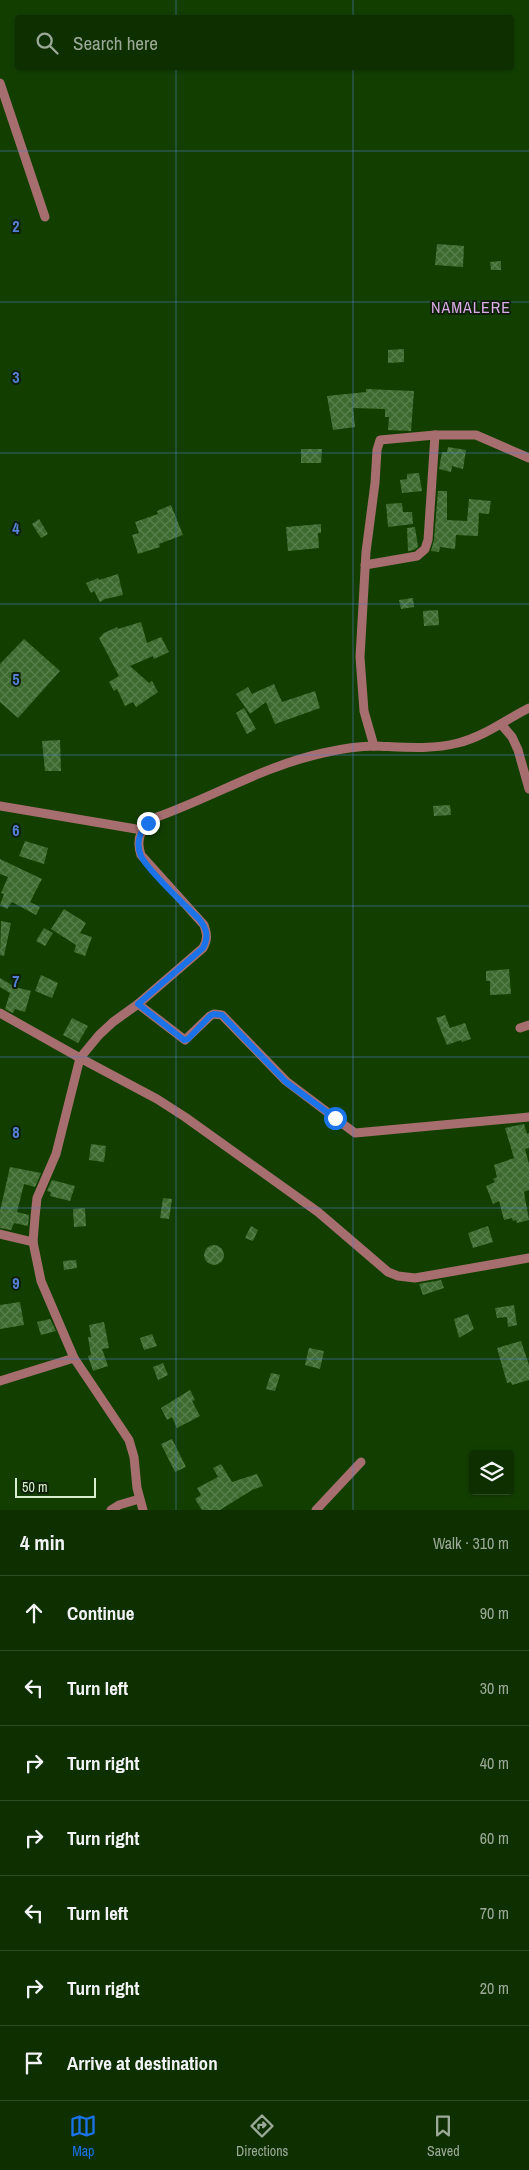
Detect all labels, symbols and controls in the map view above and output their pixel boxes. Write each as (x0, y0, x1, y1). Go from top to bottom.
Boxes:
search box (15, 15, 514, 70)
icon: search (33, 29, 61, 57)
text: Search here (73, 30, 158, 56)
text: 2 (12, 215, 20, 237)
district label: NAMALERE (431, 296, 511, 318)
text: 3 (12, 366, 20, 388)
text: 4 (12, 517, 20, 539)
text: 5 (12, 668, 20, 690)
route end (137, 812, 160, 835)
text: 6 (12, 819, 20, 841)
text: 7 (12, 970, 20, 992)
route start (324, 1107, 347, 1130)
text: 8 (12, 1121, 20, 1143)
text: 9 (12, 1272, 20, 1294)
map controls (469, 1450, 514, 1495)
button: layers (469, 1450, 514, 1495)
scale bar (15, 1475, 96, 1498)
text: 50 m (22, 1478, 48, 1496)
text: 4 min (20, 1528, 65, 1557)
text: Walk · 310 m (433, 1532, 509, 1554)
icon: ahead (20, 1599, 48, 1627)
text: Continue (67, 1600, 135, 1626)
text: 90 m (480, 1602, 509, 1624)
icon: left (20, 1674, 48, 1702)
text: Turn left (67, 1675, 128, 1701)
text: 30 m (480, 1677, 509, 1699)
icon: right (20, 1749, 48, 1777)
text: Turn right (67, 1750, 139, 1776)
text: 40 m (480, 1752, 509, 1774)
icon: right (20, 1824, 48, 1852)
text: Turn right (67, 1825, 139, 1851)
text: 60 m (480, 1827, 509, 1849)
icon: left (20, 1899, 48, 1927)
text: Turn left (67, 1900, 128, 1926)
text: 70 m (480, 1902, 509, 1924)
icon: right (20, 1974, 48, 2002)
text: Turn right (67, 1975, 139, 2001)
text: 20 m (480, 1977, 509, 1999)
icon: arrive (20, 2049, 48, 2077)
text: Arrive at destination (67, 2050, 218, 2076)
tab: Map (69, 2112, 97, 2160)
tab: Directions (236, 2112, 288, 2160)
tab: Saved (427, 2112, 460, 2160)

